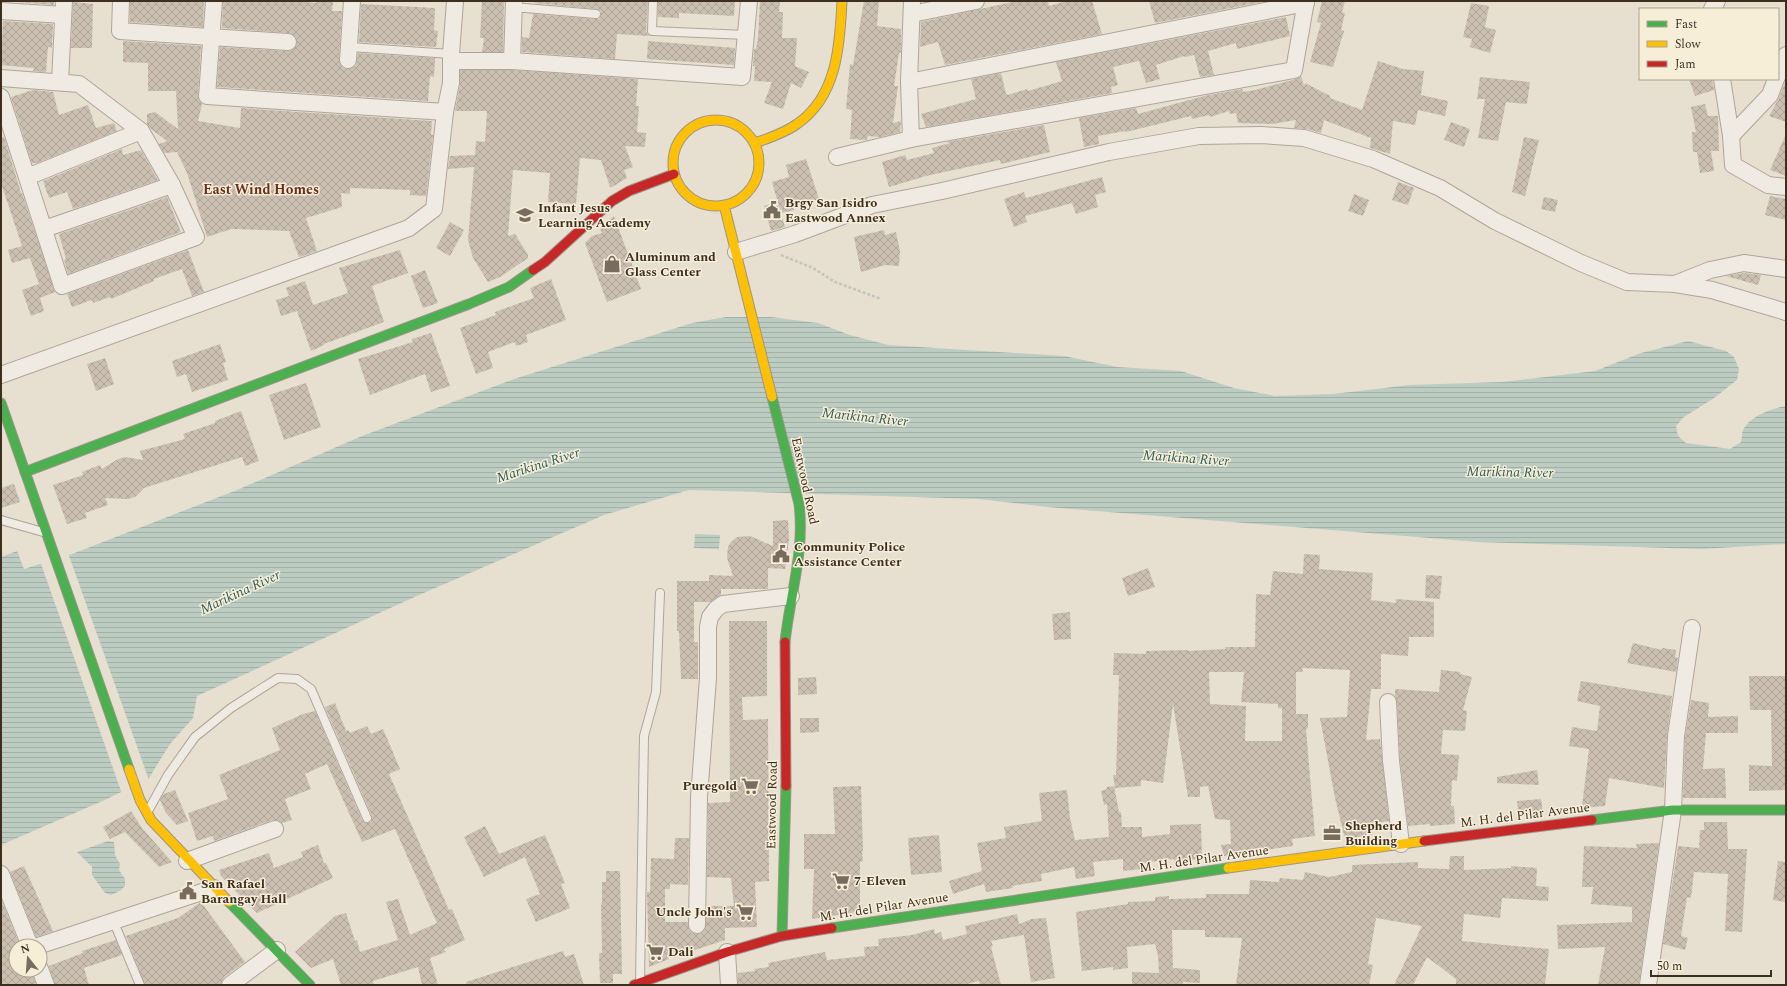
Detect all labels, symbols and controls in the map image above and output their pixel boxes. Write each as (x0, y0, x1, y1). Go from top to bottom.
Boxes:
legend (1639, 8, 1779, 80)
text: Fast (1675, 15, 1697, 34)
text: Slow (1675, 35, 1701, 54)
text: Jam (1675, 55, 1696, 74)
district label: East Wind Homes (203, 179, 319, 200)
place label: Brgy San Isidro Eastwood Annex (785, 193, 886, 228)
place label: Infant Jesus Learning Academy (538, 198, 651, 233)
public building icon: Brgy San Isidro Eastwood Annex (762, 200, 782, 220)
school or university icon: Infant Jesus Learning Academy (515, 205, 535, 225)
place label: Aluminum and Glass Center (625, 247, 716, 282)
shop icon: Aluminum and Glass Center (602, 254, 622, 274)
water label: Marikina River (821, 402, 909, 432)
street label: Eastwood Road (786, 436, 824, 526)
water label: Marikina River (494, 442, 583, 488)
water label: Marikina River (1142, 445, 1230, 472)
water label: Marikina River (1466, 461, 1554, 483)
place label: Community Police Assistance Center (794, 537, 905, 572)
public building icon: Community Police Assistance Center (771, 544, 791, 564)
water label: Marikina River (196, 564, 284, 620)
street label: Eastwood Road (761, 760, 783, 850)
place label: Puregold (683, 776, 737, 796)
supermarket icon: Puregold (740, 776, 760, 796)
street label: M. H. del Pilar Avenue (1459, 797, 1591, 833)
place label: Shepherd Building (1345, 816, 1403, 851)
office icon: Shepherd Building (1322, 823, 1342, 843)
street label: M. H. del Pilar Avenue (1138, 840, 1270, 878)
supermarket icon: 7-Eleven (831, 871, 851, 891)
place label: 7-Eleven (854, 871, 906, 891)
place label: San Rafael Barangay Hall (201, 874, 286, 909)
public building icon: San Rafael Barangay Hall (178, 881, 198, 901)
street label: M. H. del Pilar Avenue (818, 887, 950, 927)
place label: Uncle John's (655, 902, 732, 922)
supermarket icon: Uncle John's (735, 902, 755, 922)
north arrow (8, 938, 48, 978)
text: N (18, 939, 32, 958)
supermarket icon: Dali (645, 942, 665, 962)
place label: Dali (668, 942, 694, 962)
scale bar (1651, 952, 1771, 978)
text: 50 m (1657, 957, 1682, 976)

